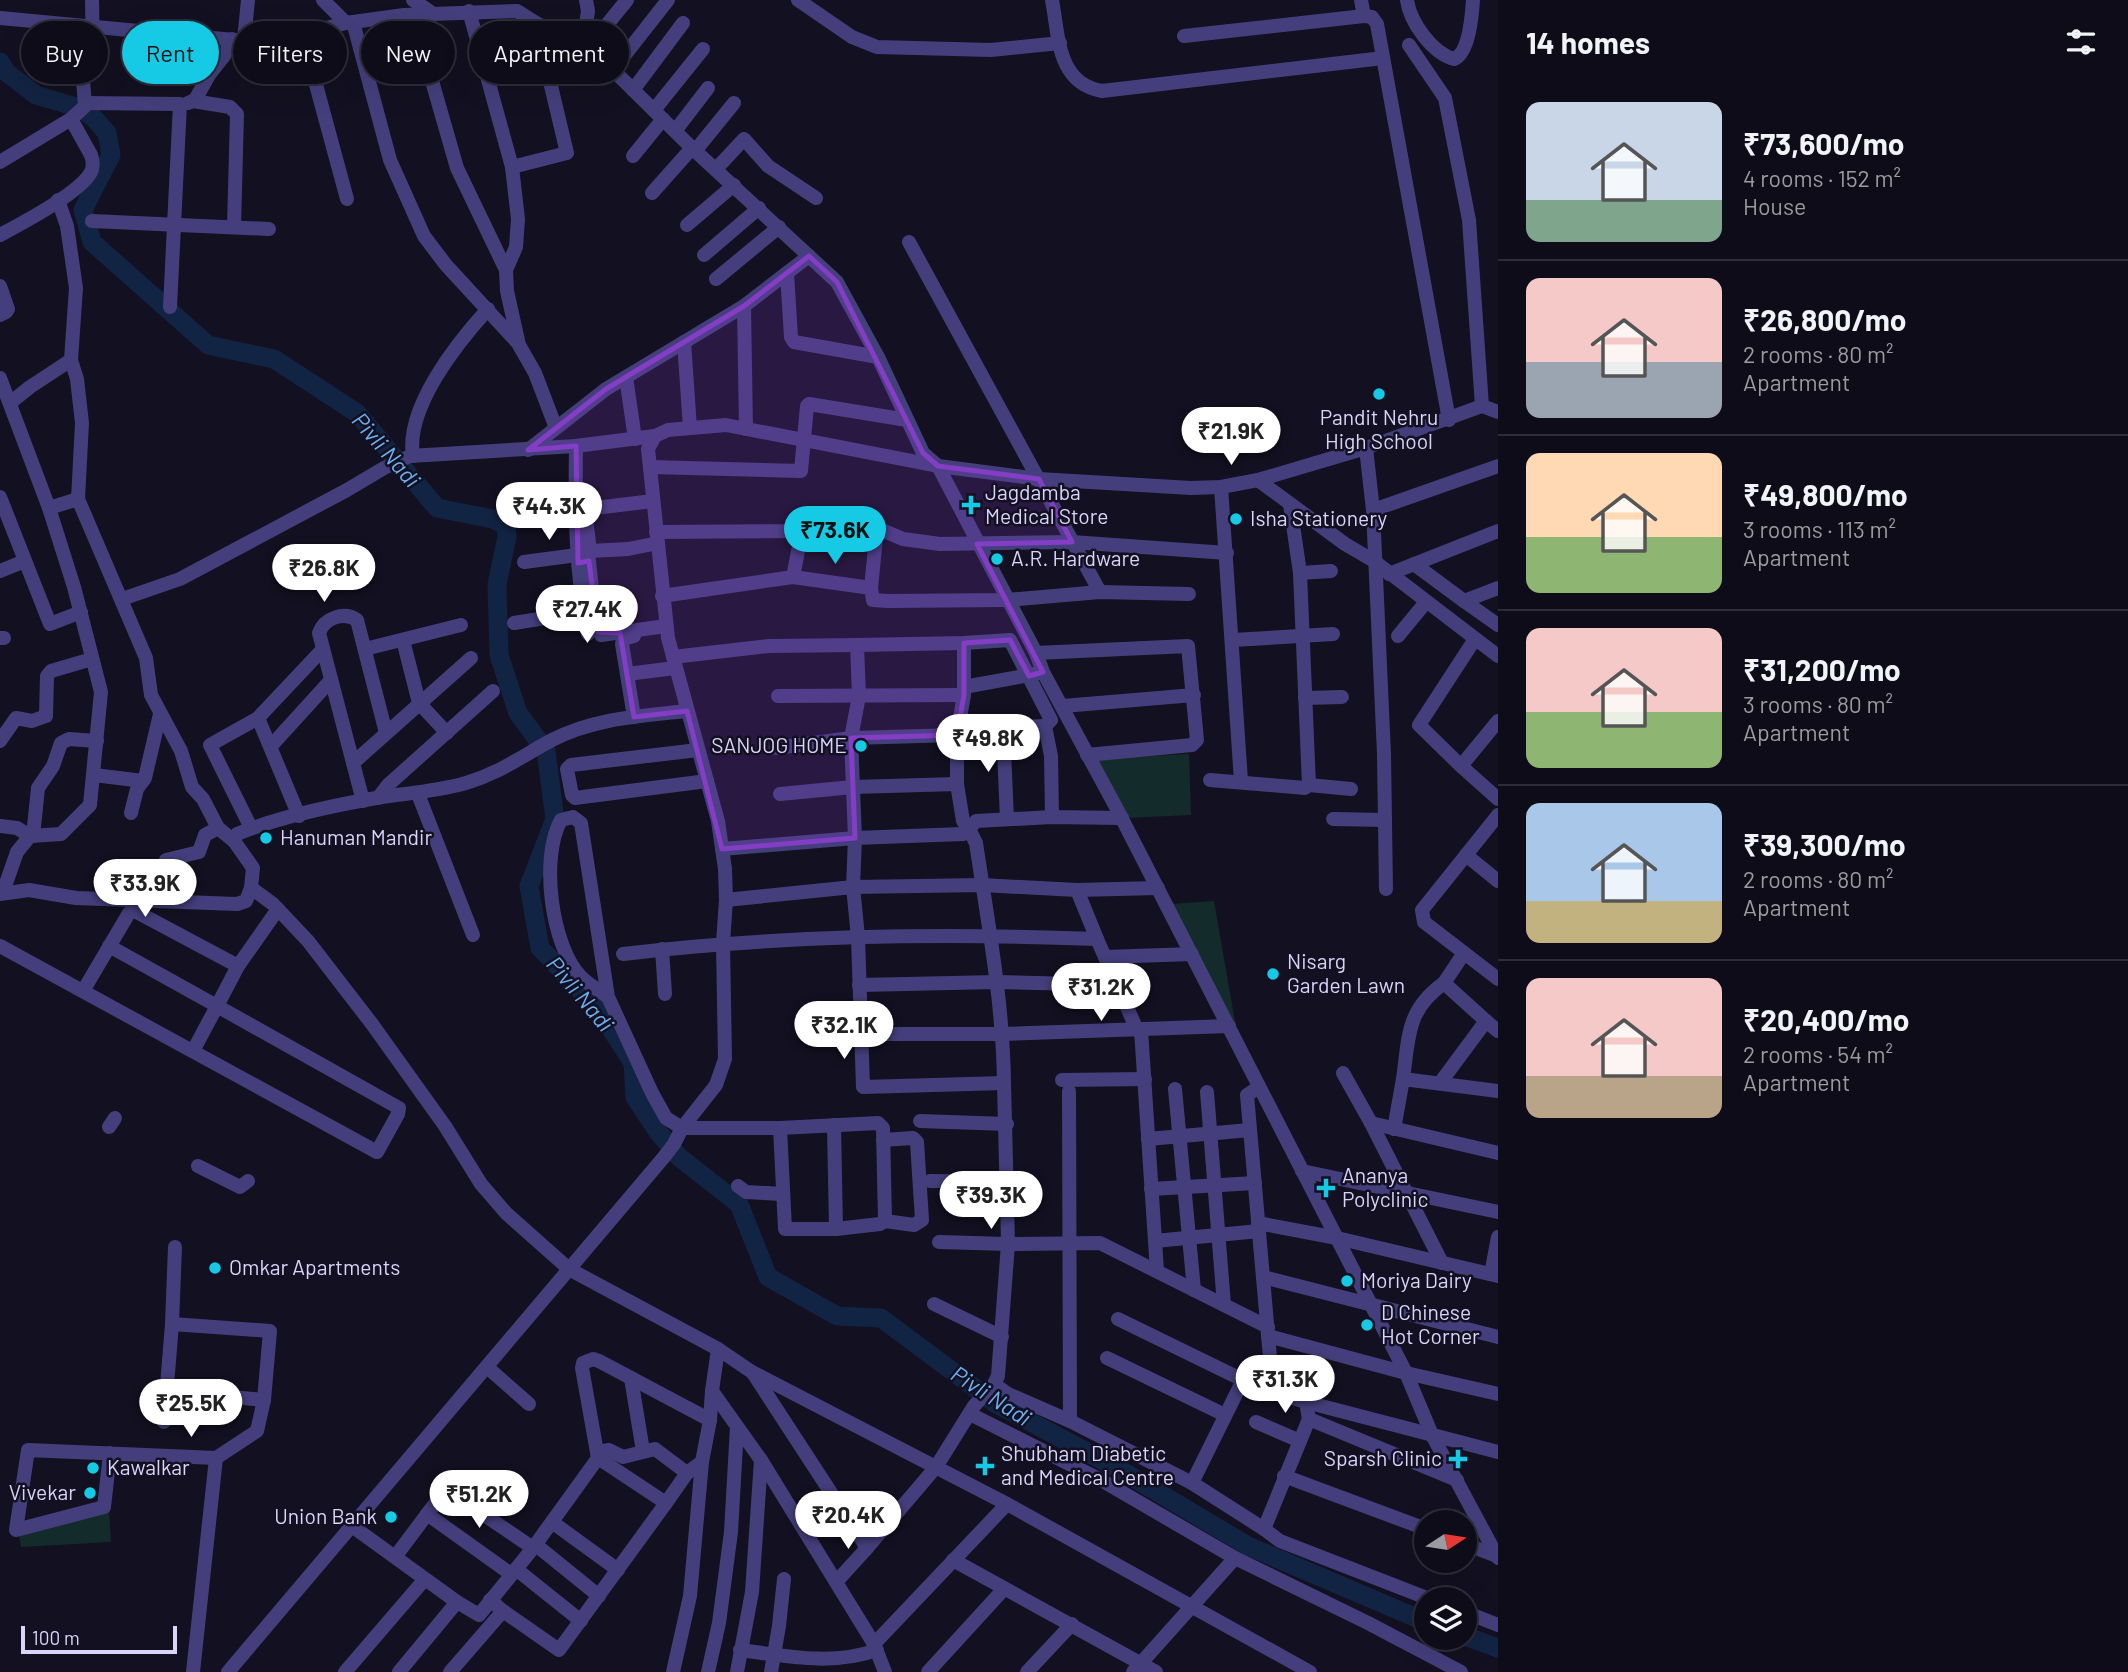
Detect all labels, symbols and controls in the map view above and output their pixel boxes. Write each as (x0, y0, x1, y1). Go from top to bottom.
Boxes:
chip: Buy (21, 21, 108, 84)
chip: Rent (122, 21, 219, 84)
chip: Filters (233, 21, 347, 84)
chip: New (361, 21, 455, 84)
chip: Apartment (469, 21, 629, 84)
icon: filters (2062, 23, 2100, 61)
text: 14 homes (1526, 24, 1650, 60)
text: ₹73,600/mo (1743, 125, 1905, 161)
icon: home (1582, 130, 1666, 214)
text: 4 rooms · 152 m² (1743, 164, 1901, 192)
text: House (1743, 192, 1806, 220)
text: ₹26,800/mo (1743, 301, 1906, 337)
icon: home (1582, 306, 1666, 390)
text: 2 rooms · 80 m² (1743, 340, 1893, 368)
text: Apartment (1743, 368, 1850, 396)
marker: Pandit Nehru High School (1371, 386, 1387, 402)
place label: Pandit Nehru High School (1320, 404, 1438, 453)
water label: Pivli Nadi (347, 406, 427, 493)
pin: ₹21.9K (1174, 407, 1288, 467)
text: ₹21.9K (1198, 416, 1264, 444)
text: ₹49,800/mo (1743, 476, 1908, 512)
place label: Jagdamba Medical Store (985, 479, 1108, 528)
icon: home (1582, 481, 1666, 565)
pin: ₹44.3K (492, 482, 606, 542)
text: ₹44.3K (512, 491, 586, 519)
marker: Jagdamba Medical Store (963, 497, 979, 513)
place label: Isha Stationery (1250, 505, 1387, 530)
pin: ₹73.6K (778, 506, 892, 566)
marker: Isha Stationery (1228, 511, 1244, 527)
text: ₹73.6K (800, 515, 870, 543)
text: 3 rooms · 113 m² (1743, 515, 1896, 543)
text: Apartment (1743, 543, 1850, 571)
pin: ₹26.8K (267, 544, 381, 604)
place label: A.R. Hardware (1011, 545, 1140, 570)
marker: A.R. Hardware (989, 551, 1005, 567)
text: ₹26.8K (288, 553, 360, 581)
pin: ₹27.4K (530, 586, 644, 645)
text: ₹27.4K (552, 594, 622, 622)
text: ₹31,200/mo (1743, 651, 1901, 687)
icon: home (1582, 656, 1666, 740)
text: 3 rooms · 80 m² (1743, 690, 1893, 718)
pin: ₹49.8K (931, 714, 1045, 774)
text: Apartment (1743, 718, 1850, 746)
text: ₹49.8K (952, 723, 1024, 751)
place label: SANJOG HOME (711, 732, 847, 757)
marker: SANJOG HOME (853, 738, 869, 754)
place label: Hanuman Mandir (280, 824, 432, 849)
text: ₹39,300/mo (1743, 826, 1906, 862)
marker: Hanuman Mandir (258, 830, 274, 846)
icon: home (1582, 831, 1666, 915)
pin: ₹33.9K (88, 860, 202, 919)
text: 2 rooms · 80 m² (1743, 865, 1893, 893)
text: ₹33.9K (110, 868, 180, 896)
text: Apartment (1743, 893, 1850, 921)
place label: Nisarg Garden Lawn (1287, 948, 1405, 997)
water label: Pivli Nadi (541, 950, 621, 1037)
pin: ₹31.2K (1044, 964, 1158, 1023)
marker: Nisarg Garden Lawn (1265, 966, 1281, 982)
text: ₹31.2K (1067, 972, 1135, 1000)
text: ₹20,400/mo (1743, 1001, 1909, 1037)
pin: ₹32.1K (787, 1002, 901, 1061)
icon: home (1582, 1006, 1666, 1090)
text: ₹32.1K (810, 1010, 878, 1038)
text: 2 rooms · 54 m² (1743, 1040, 1893, 1068)
text: Apartment (1743, 1068, 1850, 1096)
place label: Ananya Polyclinic (1342, 1162, 1428, 1211)
pin: ₹39.3K (934, 1172, 1048, 1231)
marker: Ananya Polyclinic (1316, 1178, 1336, 1198)
text: ₹39.3K (956, 1180, 1026, 1208)
place label: Omkar Apartments (229, 1254, 400, 1279)
marker: Omkar Apartments (207, 1260, 223, 1276)
place label: Moriya Dairy (1361, 1267, 1472, 1292)
marker: Moriya Dairy (1339, 1273, 1355, 1289)
place label: D Chinese Hot Corner (1381, 1299, 1480, 1348)
marker: D Chinese Hot Corner (1359, 1317, 1375, 1333)
pin: ₹31.3K (1228, 1356, 1342, 1415)
water label: Pivli Nadi (946, 1359, 1037, 1432)
text: ₹31.3K (1252, 1364, 1318, 1392)
pin: ₹25.5K (134, 1380, 248, 1439)
text: ₹25.5K (155, 1388, 227, 1416)
place label: Shubham Diabetic and Medical Centre (1001, 1440, 1174, 1489)
place label: Sparsh Clinic (1324, 1445, 1442, 1470)
marker: Sparsh Clinic (1448, 1449, 1468, 1469)
place label: Kawalkar (107, 1454, 190, 1479)
marker: Shubham Diabetic and Medical Centre (975, 1456, 995, 1476)
marker: Kawalkar (85, 1460, 101, 1476)
pin: ₹51.2K (422, 1470, 536, 1530)
place label: Vivekar (9, 1479, 76, 1504)
text: ₹51.2K (446, 1479, 512, 1507)
marker: Vivekar (82, 1485, 98, 1501)
pin: ₹20.4K (791, 1492, 905, 1551)
text: ₹20.4K (811, 1500, 885, 1528)
place label: Union Bank (274, 1503, 377, 1528)
marker: Union Bank (383, 1509, 399, 1525)
north arrow (1414, 1510, 1477, 1573)
map controls (1414, 1510, 1477, 1650)
button: layers (1414, 1587, 1477, 1650)
scale bar (21, 1623, 177, 1655)
text: 100 m (32, 1626, 80, 1649)

